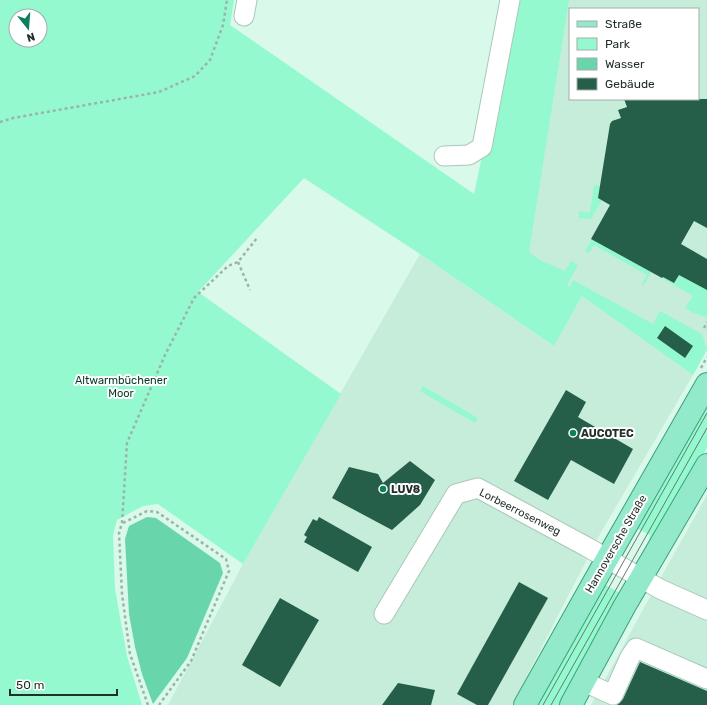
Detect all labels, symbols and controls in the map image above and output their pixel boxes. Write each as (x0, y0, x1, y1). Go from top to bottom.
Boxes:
north arrow (8, 8, 48, 48)
legend (569, 8, 699, 100)
text: Straße (605, 17, 642, 31)
text: N (25, 30, 36, 44)
text: Park (605, 37, 631, 51)
text: Wasser (605, 57, 645, 71)
text: Gebäude (605, 77, 655, 91)
park label: Altwarmbüchener Moor (75, 374, 168, 400)
place label: AUCOTEC (581, 427, 634, 440)
marker: AUCOTEC (568, 428, 578, 438)
place label: LUV8 (391, 483, 420, 496)
marker: LUV8 (378, 484, 388, 494)
street label: Lorbeerrosenweg (477, 486, 563, 538)
street label: Hannoversche Straße (583, 493, 649, 595)
scale bar (10, 671, 117, 697)
text: 50 m (16, 678, 44, 692)

